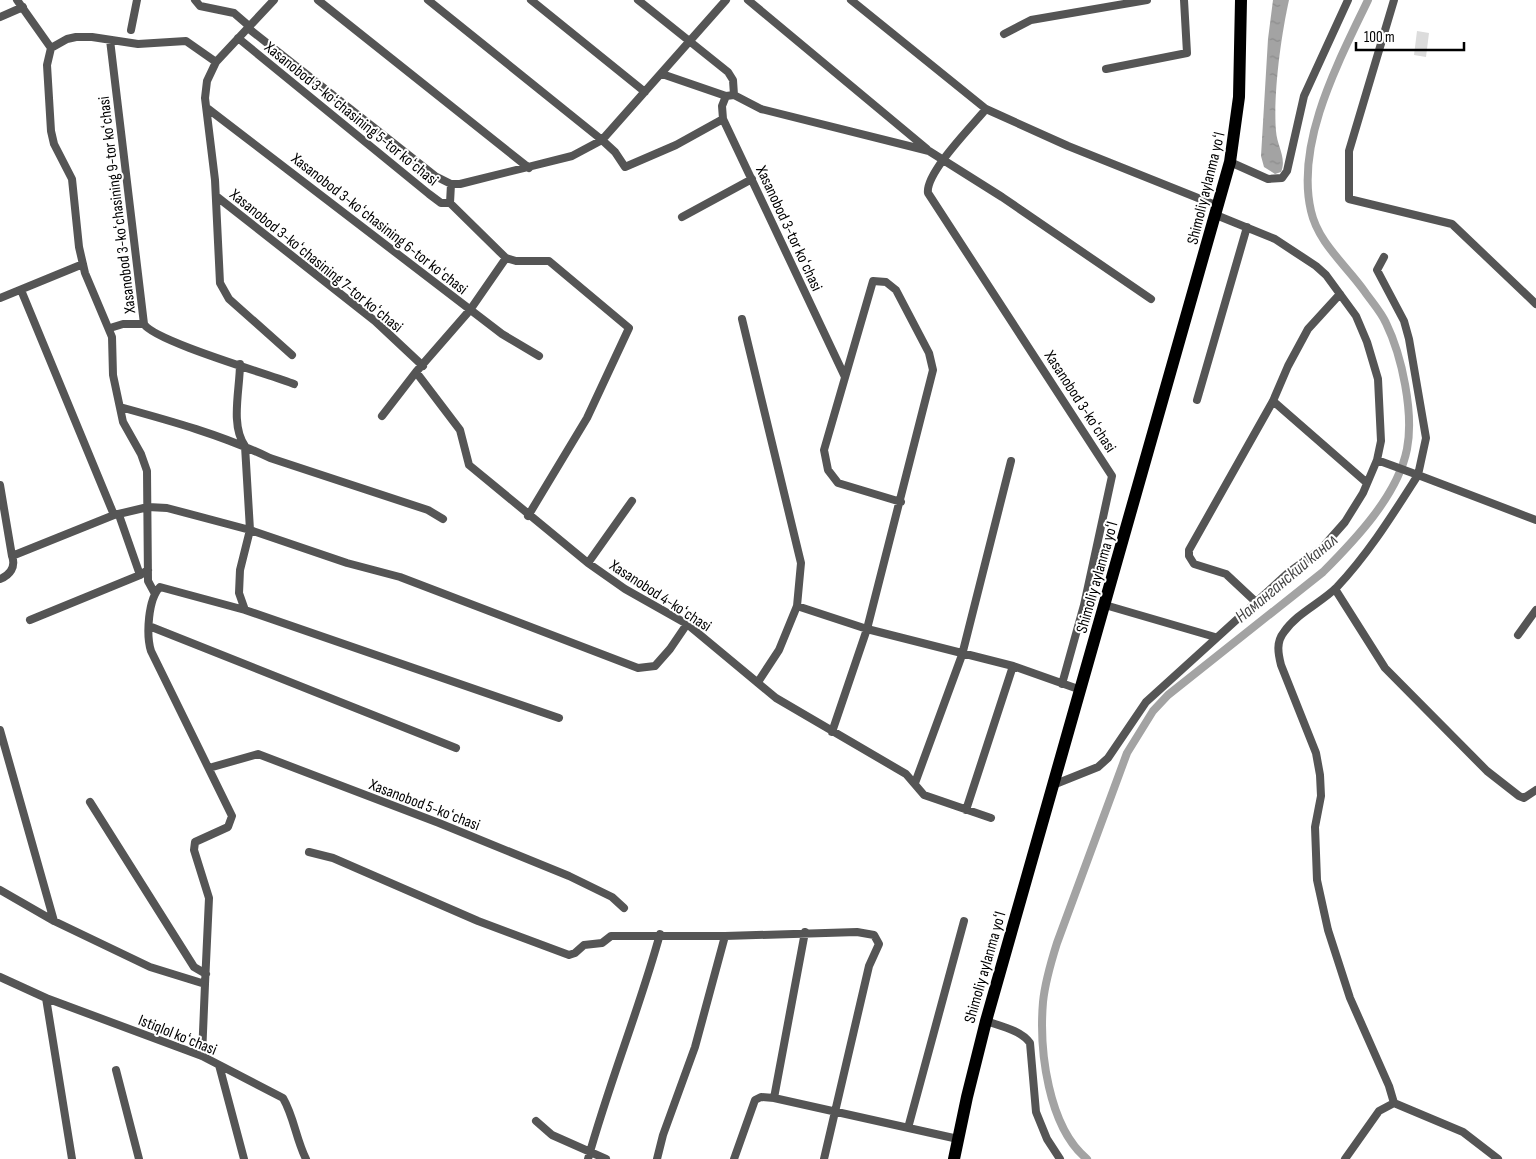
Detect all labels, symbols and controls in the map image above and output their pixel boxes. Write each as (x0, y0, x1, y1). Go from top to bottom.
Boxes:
scale bar (1356, 20, 1464, 52)
text: 100 m (1364, 28, 1395, 47)
street label: Xasanobod 3-koʻchasining 5-tor koʻchasi (260, 38, 442, 190)
street label: Xasanobod 3-koʻchasining 9-tor koʻchasi (95, 95, 140, 315)
street label: Shimoliy aylanma yoʻl (1183, 130, 1230, 246)
street label: Xasanobod 3-koʻchasining 6-tor koʻchasi (286, 149, 471, 299)
street label: Xasanobod 3-tor koʻchasi (751, 162, 826, 294)
street label: Xasanobod 3-koʻchasining 7-tor koʻchasi (225, 185, 406, 337)
street label: Xasanobod 3-koʻchasi (1039, 347, 1120, 456)
street label: Shimoliy aylanma yoʻl (1072, 520, 1122, 635)
water label: Наманганский канал (1231, 530, 1342, 627)
street label: Xasanobod 4-koʻchasi (605, 556, 715, 636)
street label: Xasanobod 5-koʻchasi (365, 775, 483, 835)
street label: Shimoliy aylanma yoʻl (960, 910, 1010, 1025)
street label: Istiqlol koʻchasi (135, 1011, 219, 1060)

